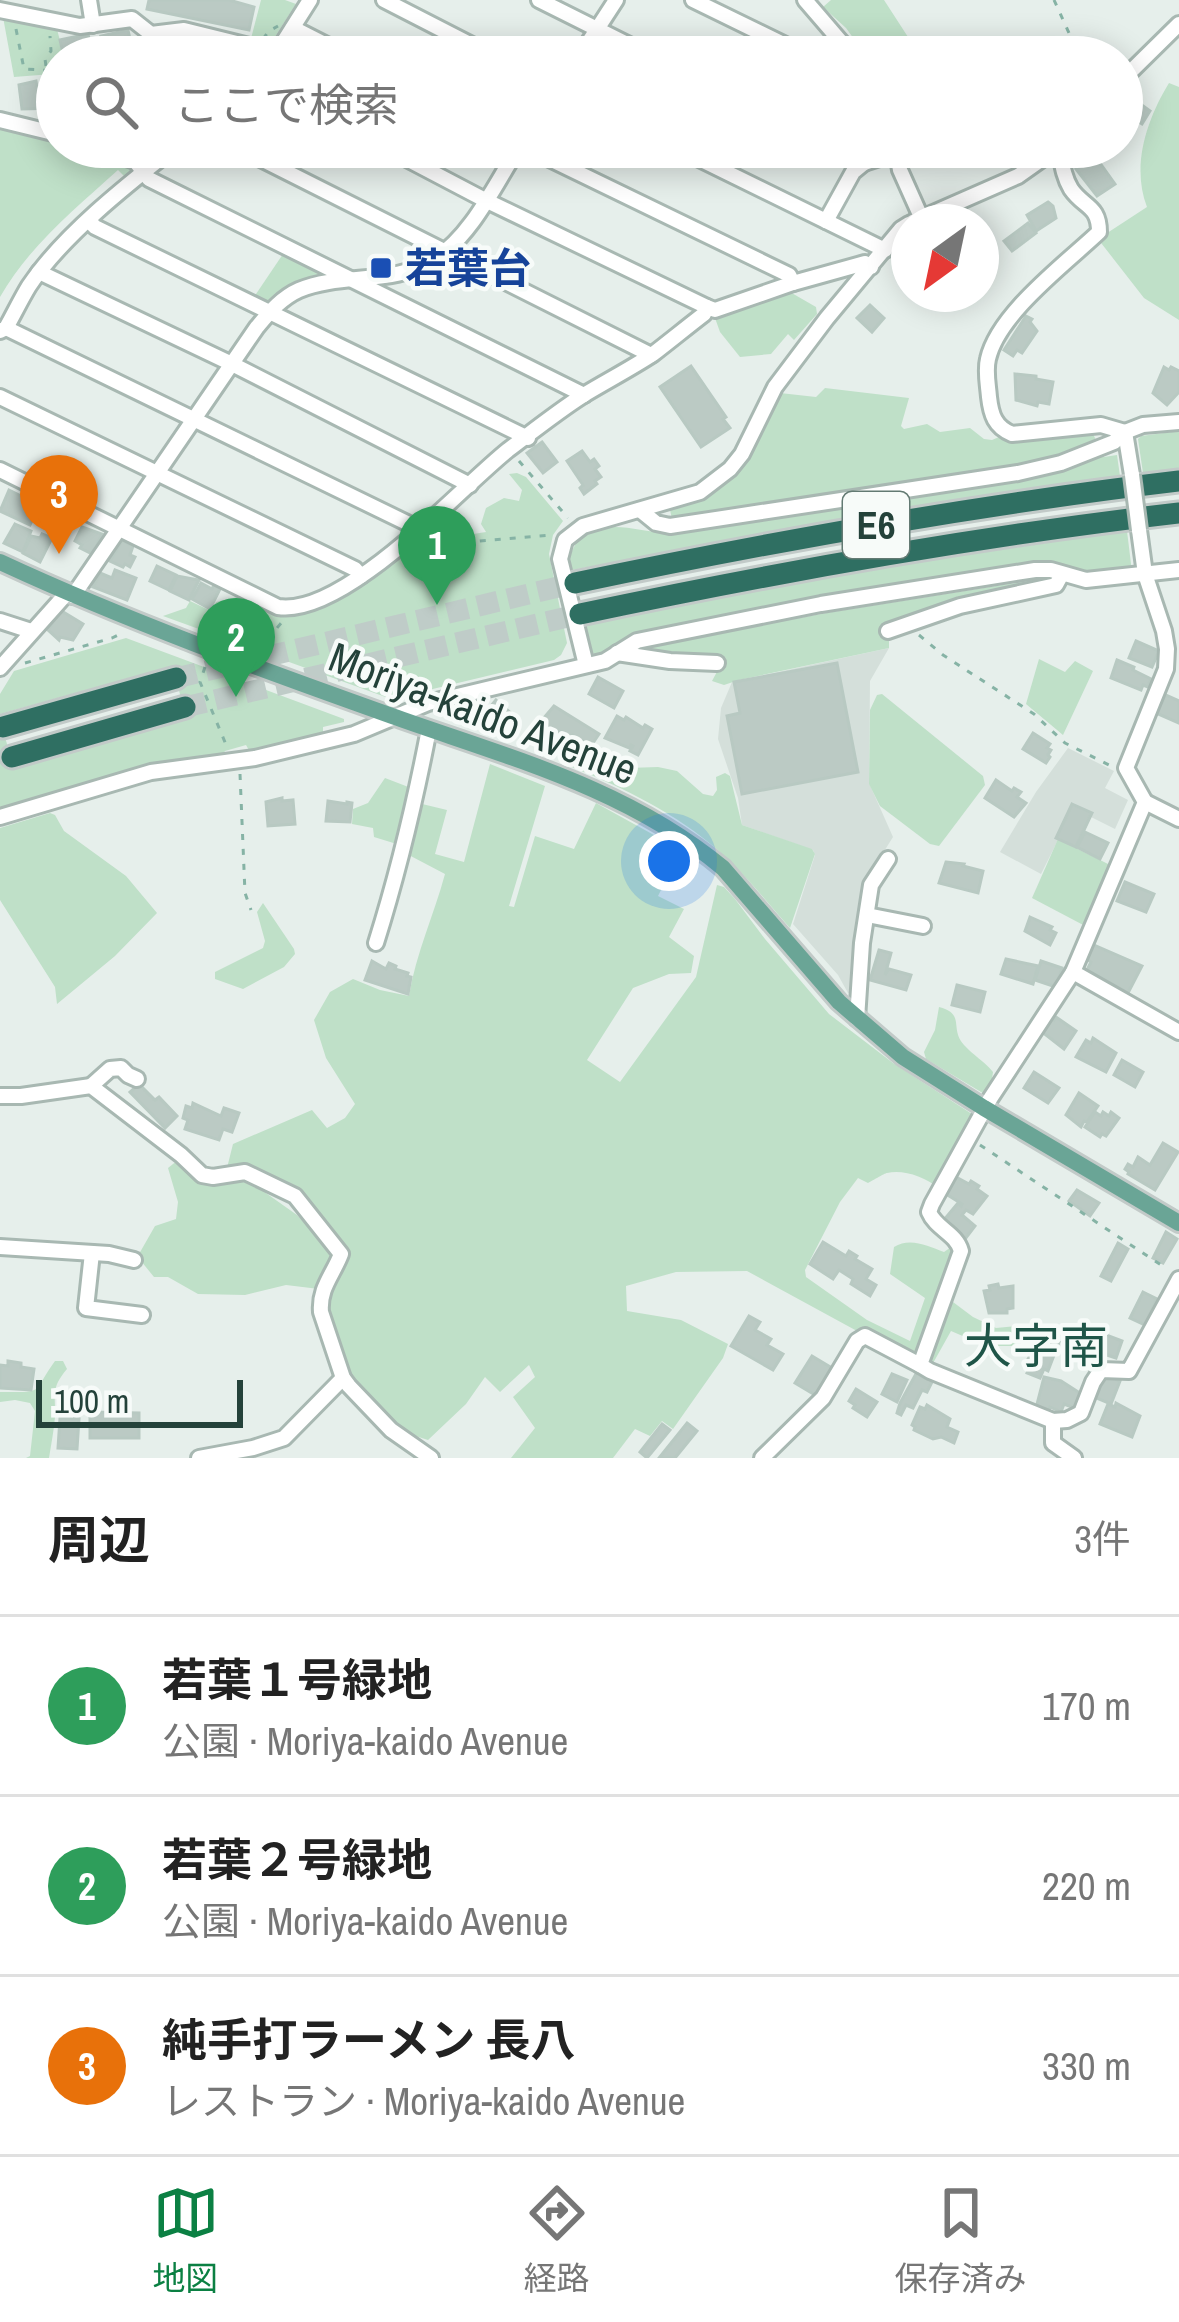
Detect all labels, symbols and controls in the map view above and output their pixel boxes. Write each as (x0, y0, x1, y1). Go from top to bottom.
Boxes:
search box (36, 36, 1143, 168)
icon: search (78, 69, 144, 135)
text: ここで検索 (174, 74, 399, 135)
north arrow (891, 204, 999, 312)
place label: 若葉台 (405, 240, 531, 296)
marker: 若葉台 (368, 255, 394, 281)
pin: 3 (20, 455, 98, 554)
road number: E6 (843, 492, 909, 558)
pin: 1 (398, 506, 476, 605)
pin: 2 (197, 598, 275, 697)
street label: Moriya-kaido Avenue (321, 629, 645, 797)
your location (639, 831, 699, 891)
district label: 大字南 (964, 1313, 1108, 1378)
scale bar (36, 1374, 243, 1427)
text: 100 m (54, 1379, 129, 1423)
text: 周辺 (48, 1505, 150, 1574)
text: 3件 (1074, 1513, 1131, 1565)
text: 若葉１号緑地 (162, 1649, 432, 1710)
text: 1 (78, 1680, 96, 1732)
text: 170 m (1042, 1680, 1131, 1732)
text: 公園 · Moriya-kaido Avenue (162, 1715, 568, 1767)
text: 若葉２号緑地 (162, 1829, 432, 1890)
text: 2 (78, 1860, 96, 1912)
text: 220 m (1042, 1860, 1131, 1912)
text: 公園 · Moriya-kaido Avenue (162, 1895, 568, 1947)
text: 純手打ラーメン 長八 (162, 2009, 575, 2070)
text: 3 (78, 2040, 96, 2092)
text: 330 m (1042, 2040, 1131, 2092)
text: レストラン · Moriya-kaido Avenue (162, 2075, 685, 2127)
tab: 地図 (153, 2180, 219, 2300)
tab: 経路 (524, 2180, 590, 2300)
tab: 保存済み (895, 2180, 1027, 2300)

